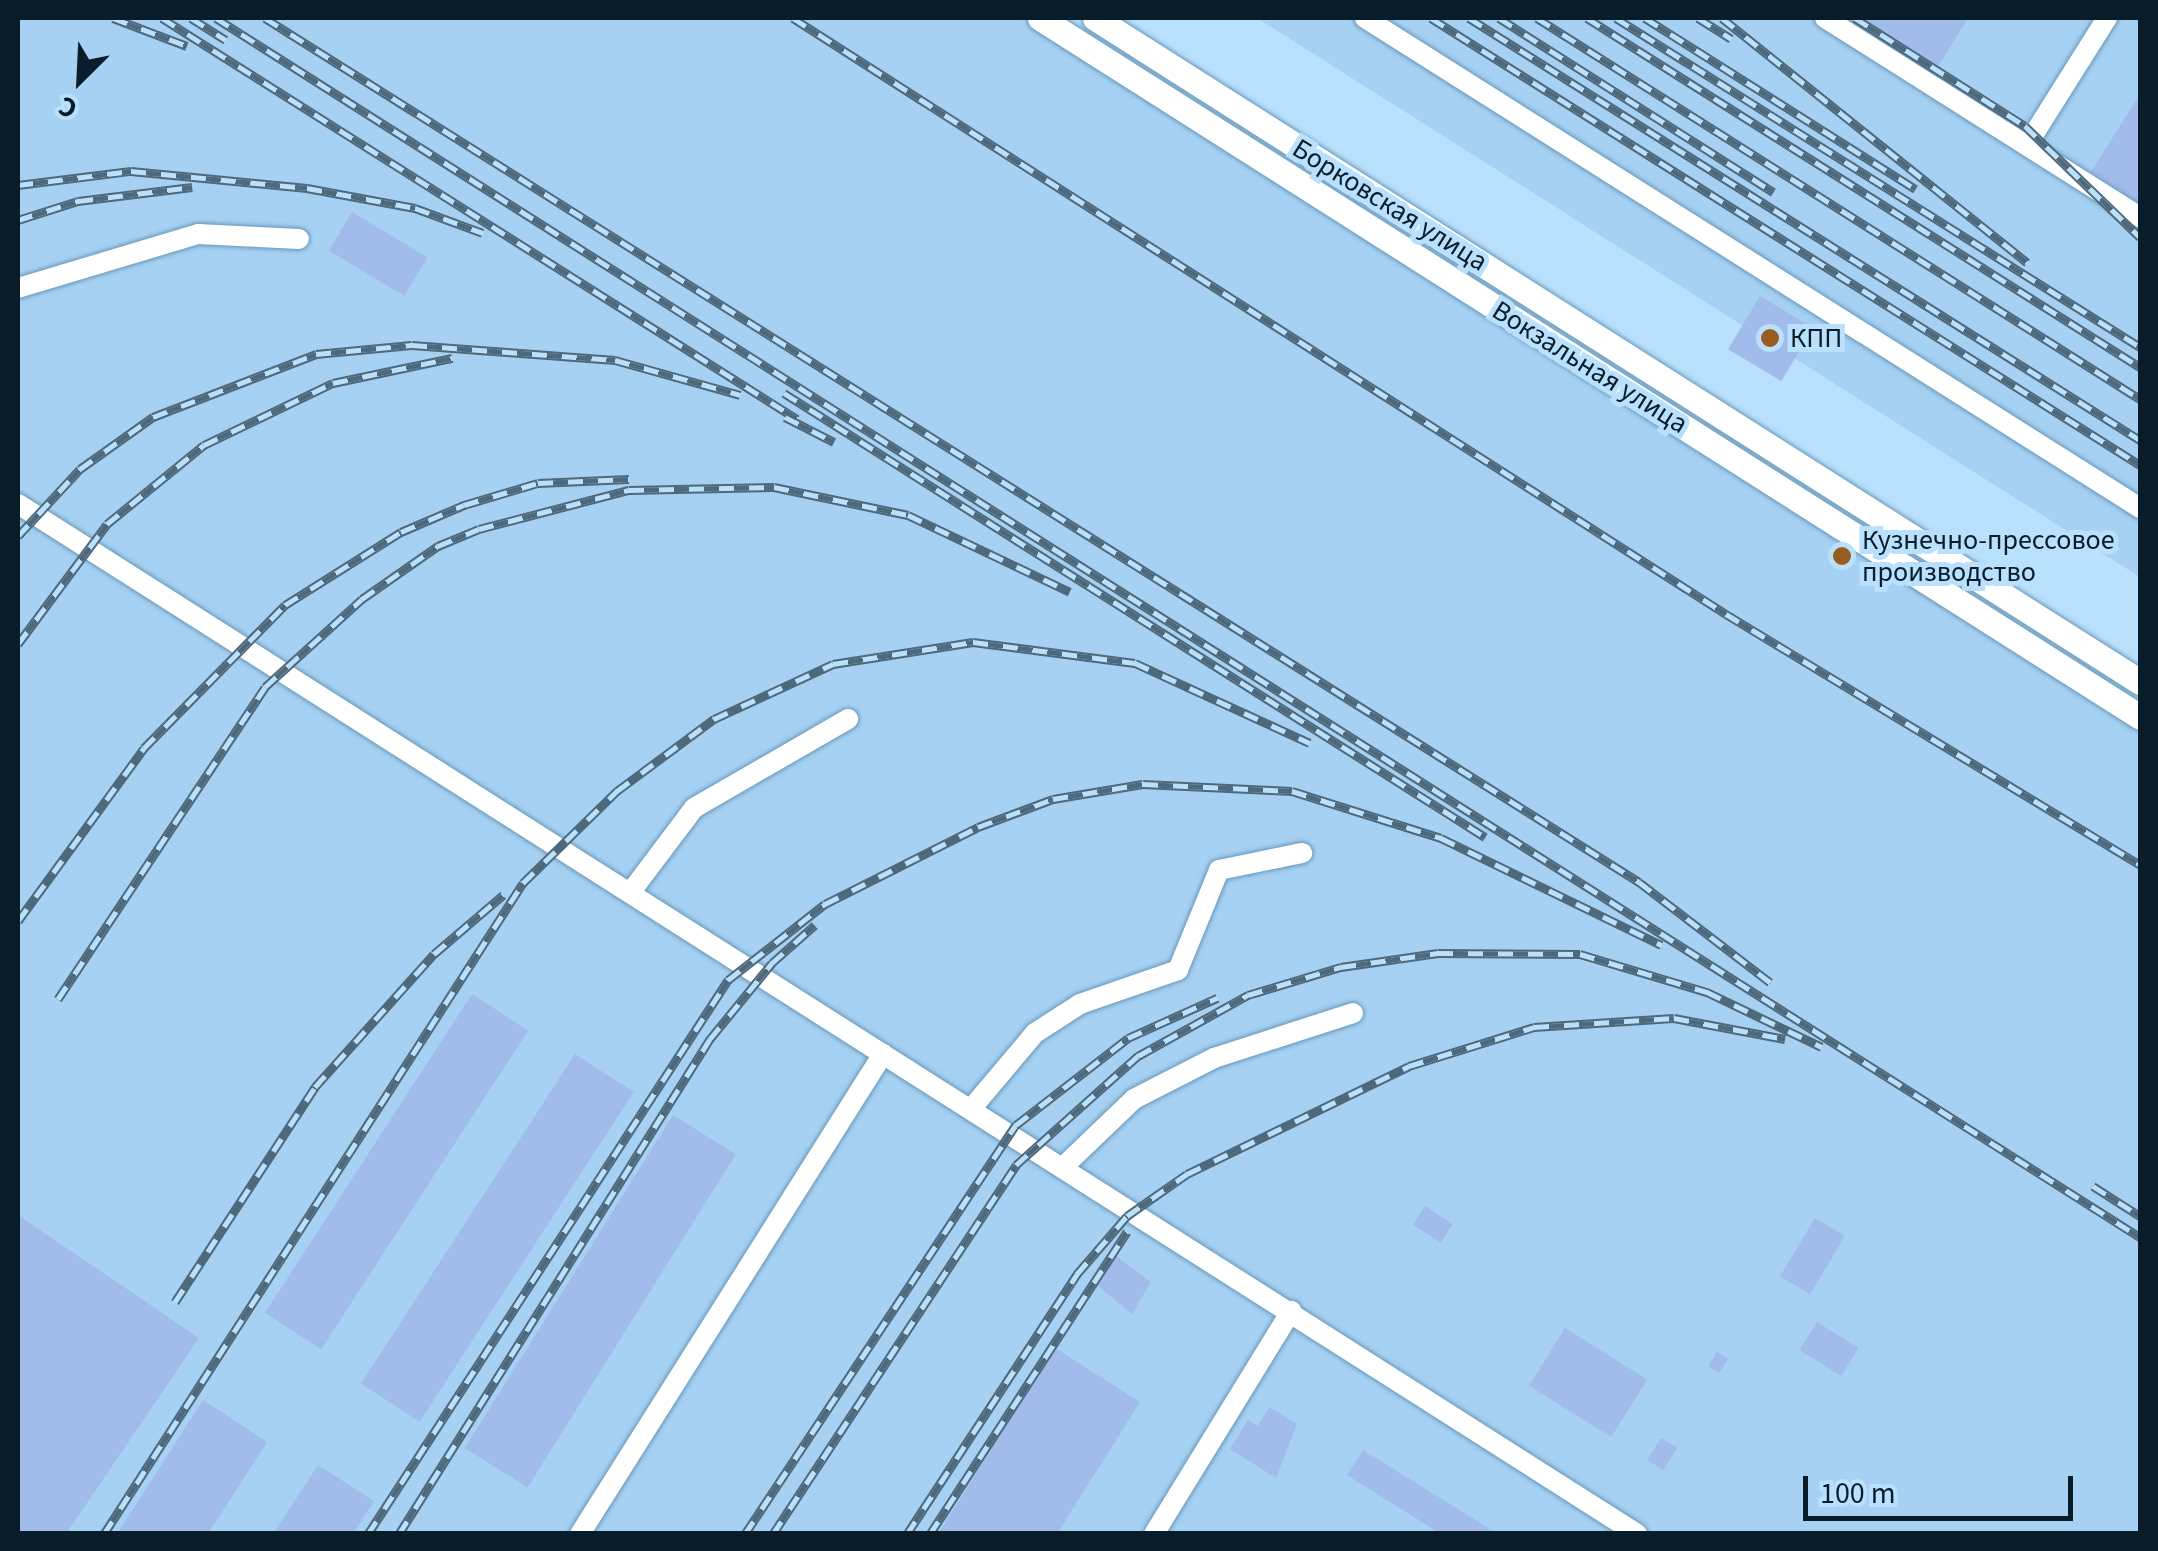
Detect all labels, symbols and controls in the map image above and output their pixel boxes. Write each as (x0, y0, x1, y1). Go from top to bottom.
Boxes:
north arrow (30, 30, 130, 130)
text: С (52, 86, 83, 129)
street label: Борковская улица (1286, 132, 1494, 278)
street label: Вокзальная улица (1486, 293, 1694, 441)
place label: КПП (1790, 321, 1842, 355)
marker: КПП (1759, 327, 1781, 349)
place label: Кузнечно-прессовое производство (1862, 523, 2115, 589)
marker: Кузнечно-прессовое производство (1831, 545, 1853, 567)
scale bar (1808, 1456, 2078, 1518)
text: 100 m (1820, 1472, 1896, 1515)

